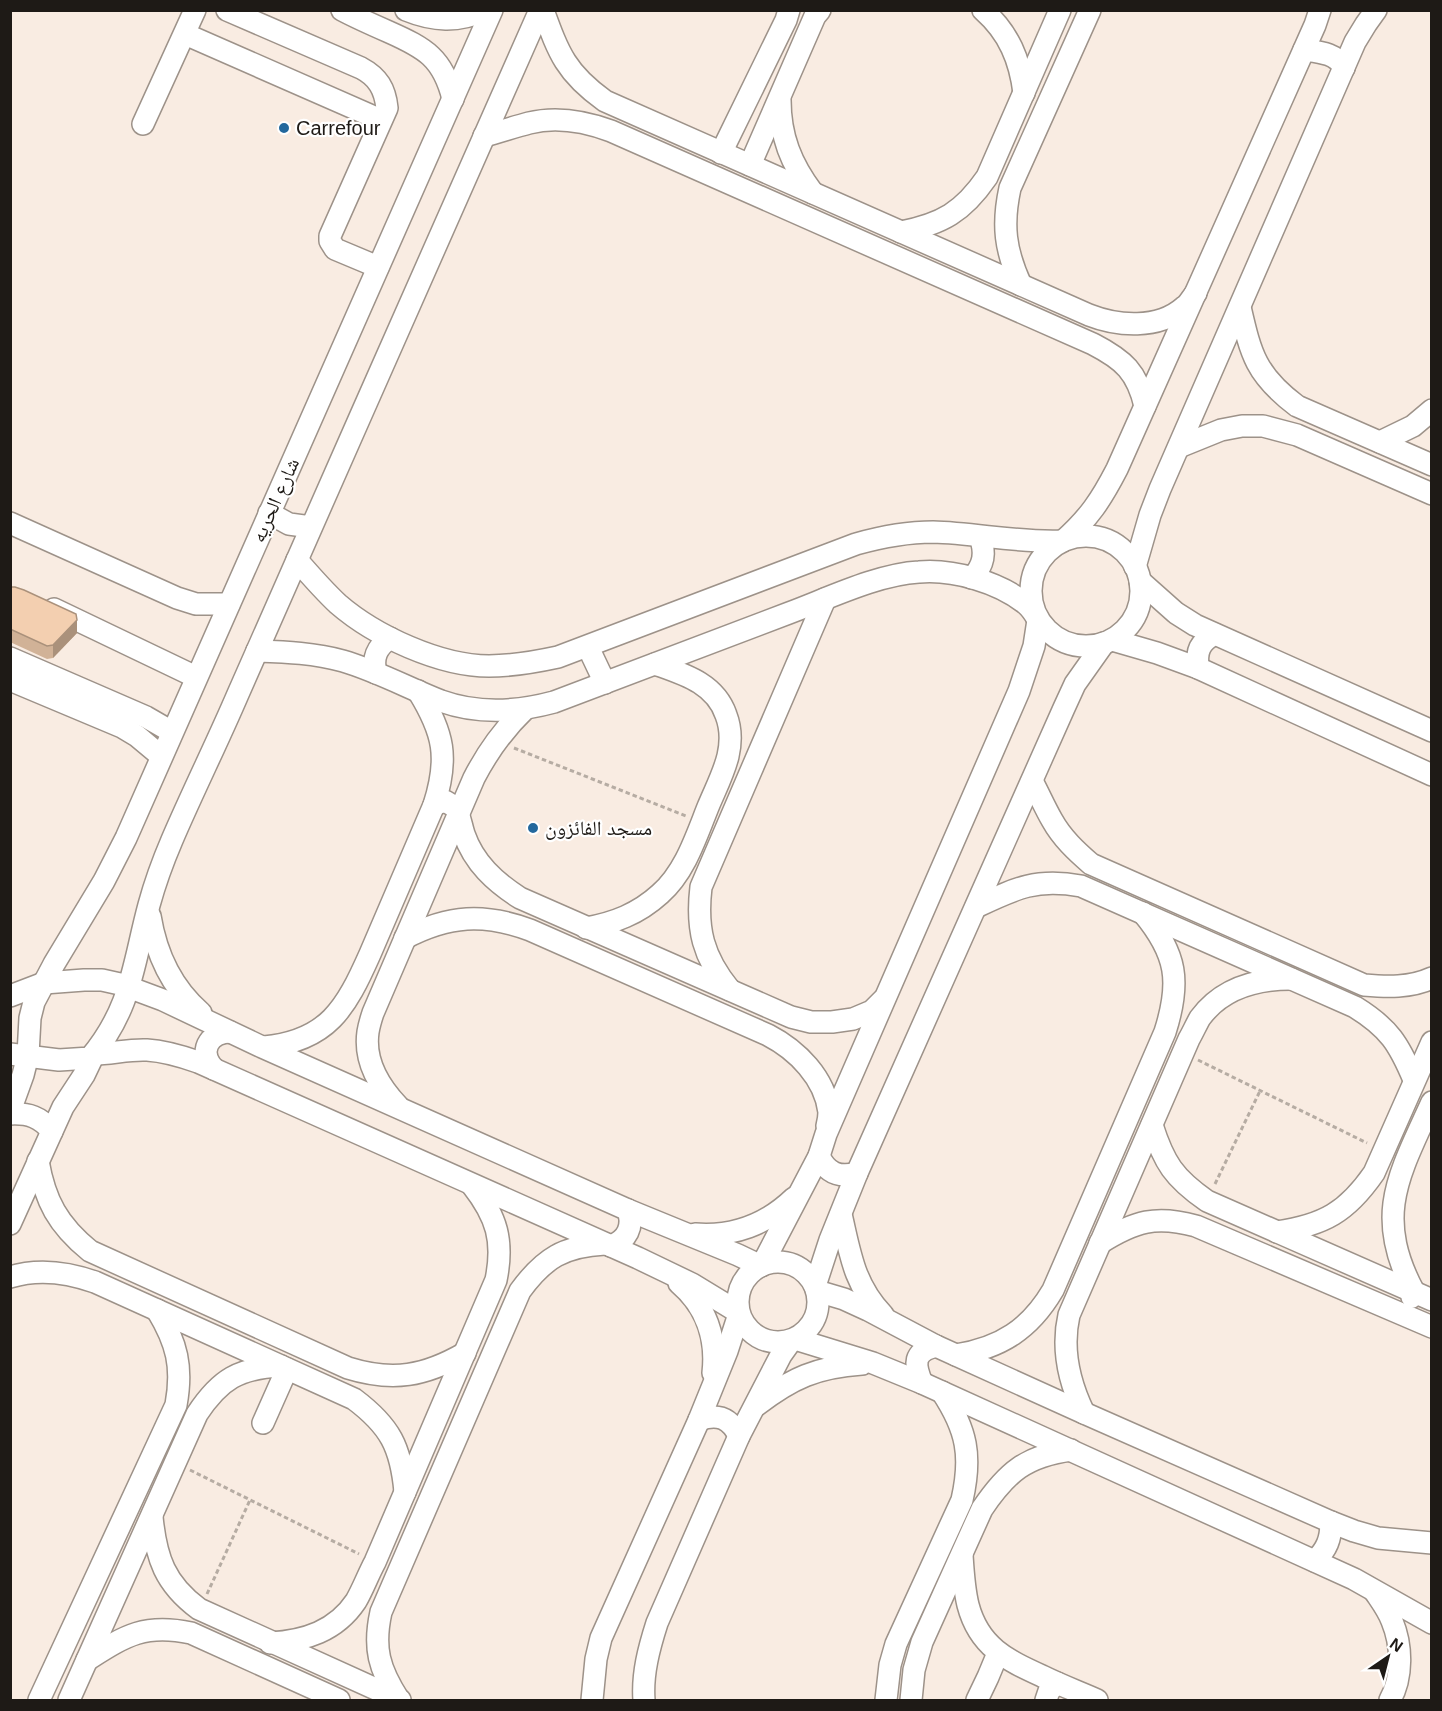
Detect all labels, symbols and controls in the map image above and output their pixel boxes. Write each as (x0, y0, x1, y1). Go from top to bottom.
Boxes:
place label: Carrefour (296, 117, 381, 139)
marker: Carrefour (277, 121, 291, 135)
street label: شارع الحريه (247, 454, 305, 546)
place label: مسجد الفائزون (545, 817, 652, 840)
marker: مسجد الفائزون (526, 821, 540, 835)
north arrow (1358, 1627, 1418, 1687)
text: N (1387, 1635, 1406, 1655)

